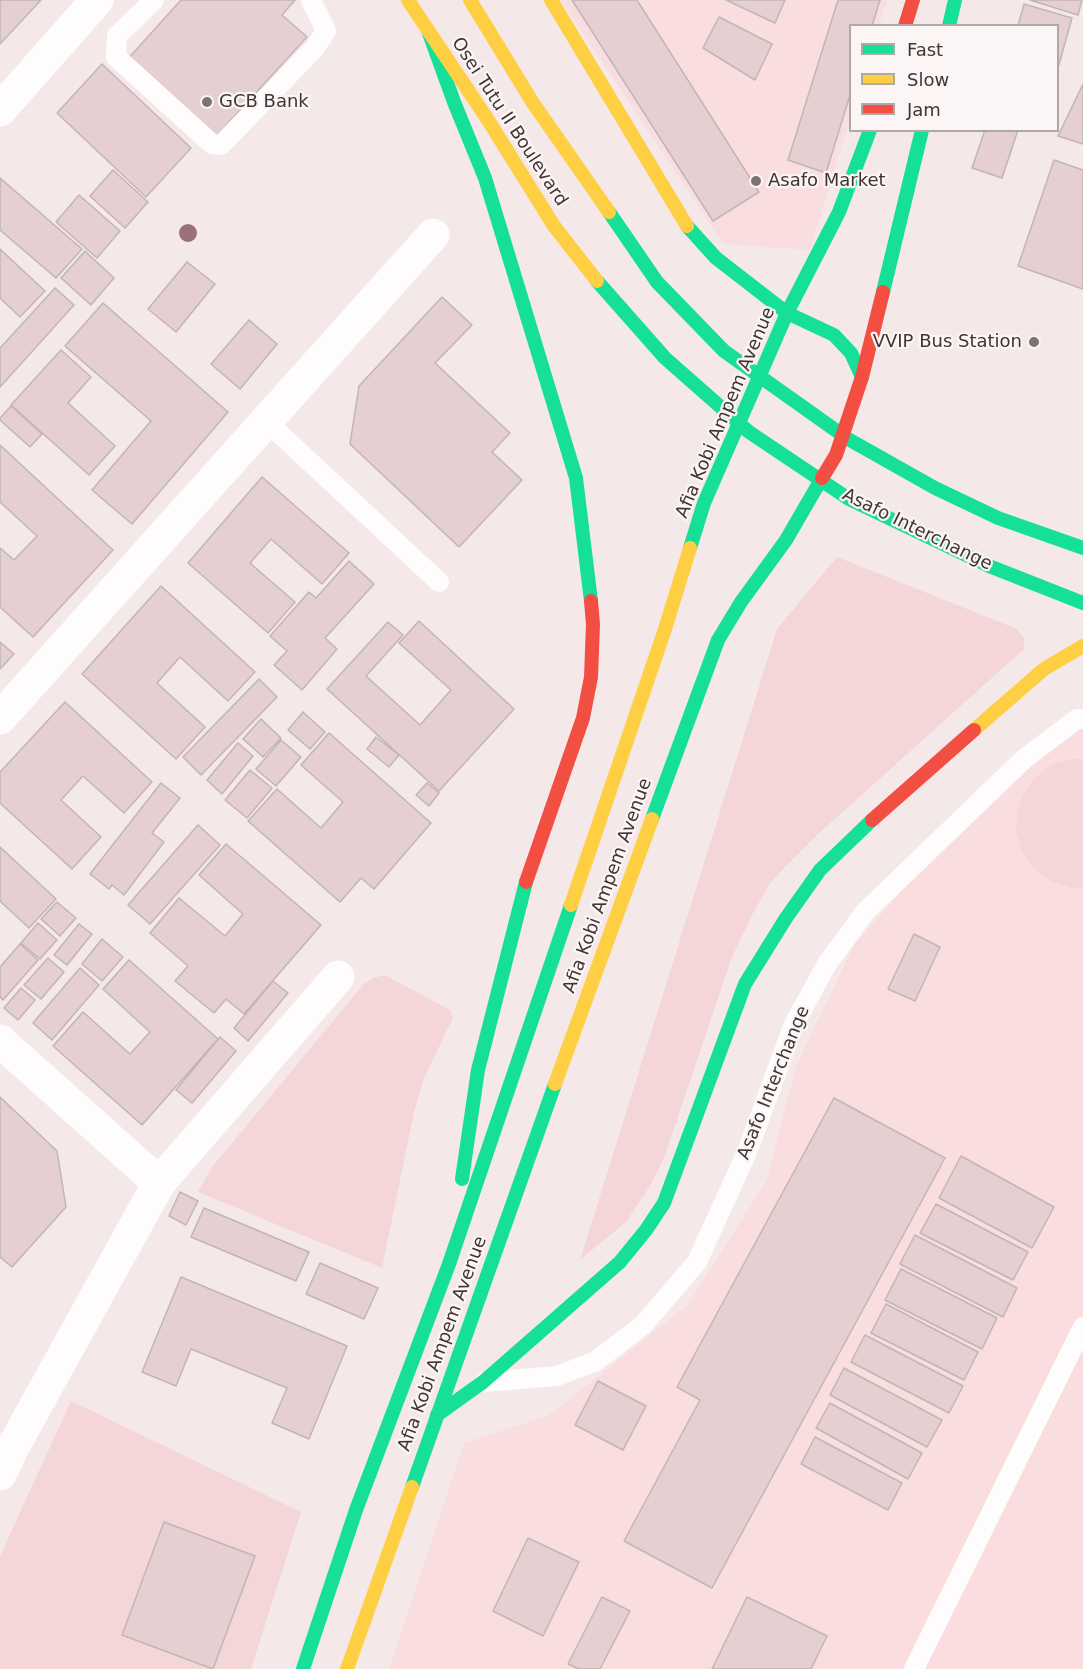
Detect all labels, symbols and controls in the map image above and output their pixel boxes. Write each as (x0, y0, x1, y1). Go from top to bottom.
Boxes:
legend (849, 24, 1059, 132)
street label: Osei Tutu II Boulevard (446, 34, 572, 210)
text: Fast (907, 39, 943, 60)
text: Slow (907, 69, 949, 90)
place label: GCB Bank (219, 91, 309, 113)
marker: GCB Bank (200, 95, 214, 109)
text: Jam (907, 99, 941, 120)
place label: Asafo Market (768, 170, 886, 192)
marker: Asafo Market (749, 174, 763, 188)
street label: Afia Kobi Ampem Avenue (672, 304, 780, 522)
place label: VVIP Bus Station (873, 331, 1022, 353)
marker: VVIP Bus Station (1027, 335, 1041, 349)
street label: Asafo Interchange (839, 484, 995, 576)
street label: Afia Kobi Ampem Avenue (559, 776, 657, 996)
street label: Asafo Interchange (733, 1003, 815, 1163)
street label: Afia Kobi Ampem Avenue (394, 1234, 492, 1454)

